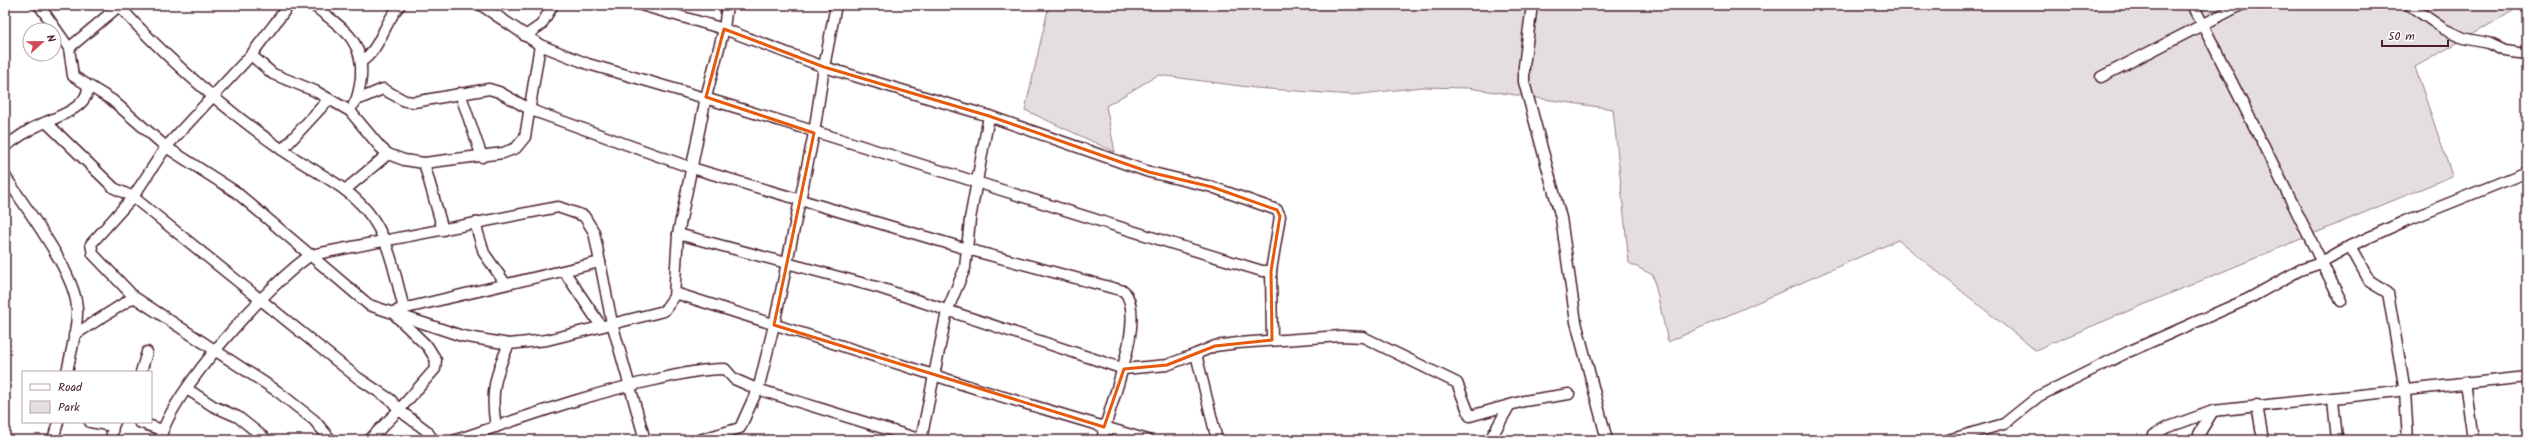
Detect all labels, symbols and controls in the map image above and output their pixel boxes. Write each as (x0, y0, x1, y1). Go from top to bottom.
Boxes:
north arrow (22, 22, 62, 62)
scale bar (2382, 22, 2448, 48)
text: 50 m (2388, 27, 2415, 46)
text: N (41, 32, 60, 45)
legend (22, 371, 152, 423)
text: Road (58, 378, 83, 397)
text: Park (58, 398, 80, 417)

